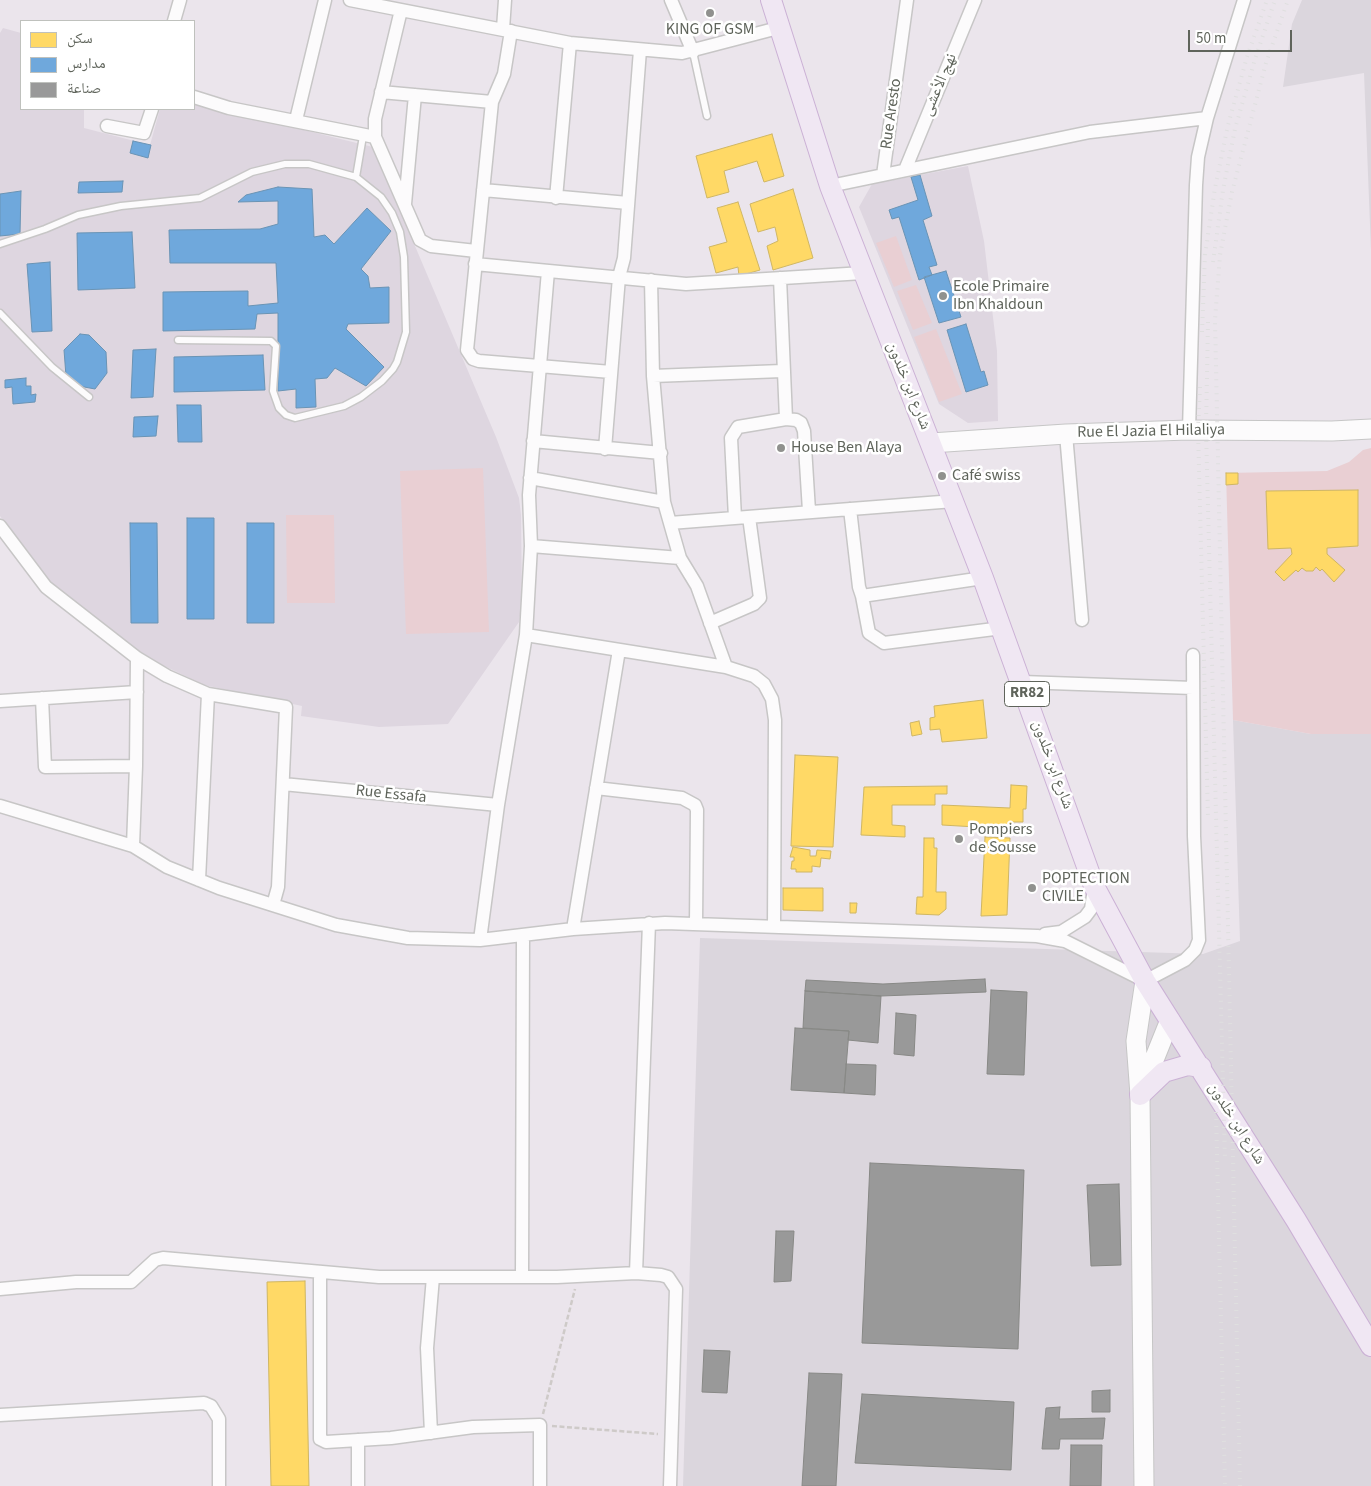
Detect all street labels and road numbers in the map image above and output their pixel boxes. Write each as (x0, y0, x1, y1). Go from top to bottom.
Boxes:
street label: نهج الأعشى (918, 51, 962, 119)
street label: Rue Aresto (878, 77, 906, 151)
street label: شارع ابن خلدون (882, 339, 934, 433)
street label: Rue El Jazia El Hilaliya (1077, 421, 1225, 443)
road number: RR82 (1004, 682, 1050, 706)
street label: شارع ابن خلدون (1027, 718, 1077, 812)
street label: Rue Essafa (355, 782, 427, 808)
street label: شارع ابن خلدون (1203, 1080, 1269, 1168)

